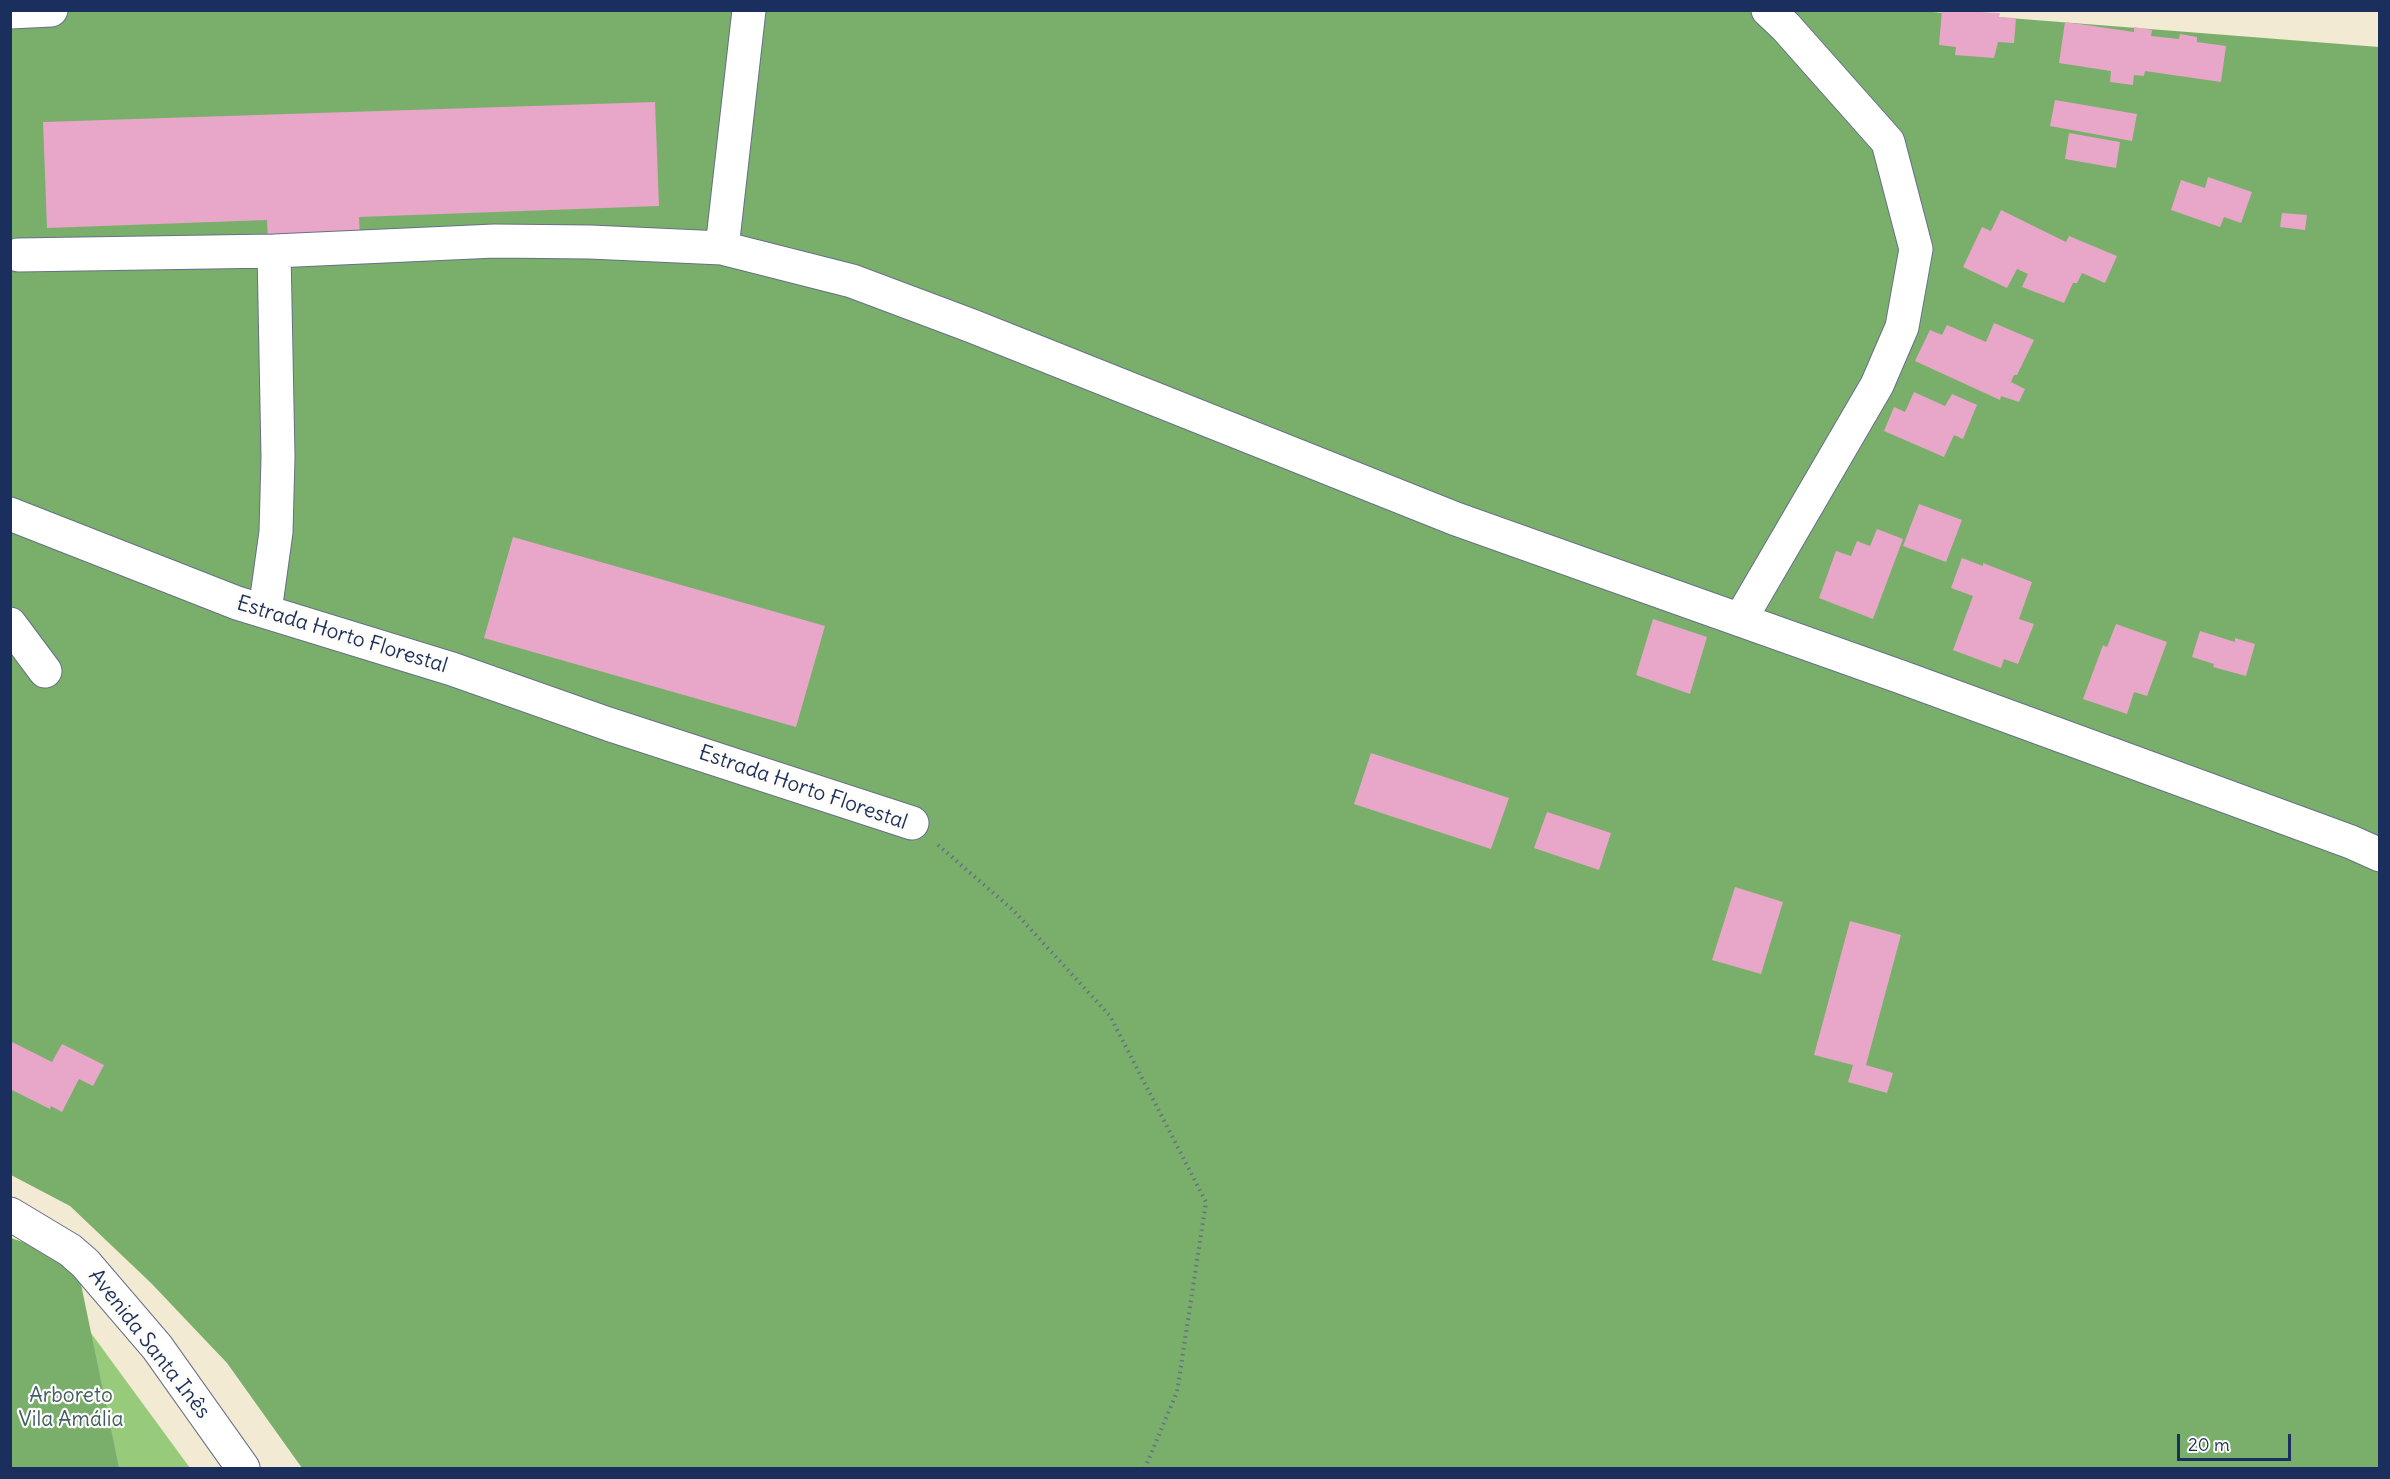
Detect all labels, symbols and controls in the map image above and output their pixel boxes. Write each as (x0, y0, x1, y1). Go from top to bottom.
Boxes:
street label: Estrada Horto Florestal (234, 591, 450, 679)
street label: Estrada Horto Florestal (695, 740, 911, 836)
street label: Avenida Santa Inês (83, 1264, 215, 1424)
park label: Arboreto Vila Amália (19, 1383, 123, 1433)
scale bar (2180, 1422, 2294, 1460)
text: 20 m (2188, 1433, 2230, 1456)

